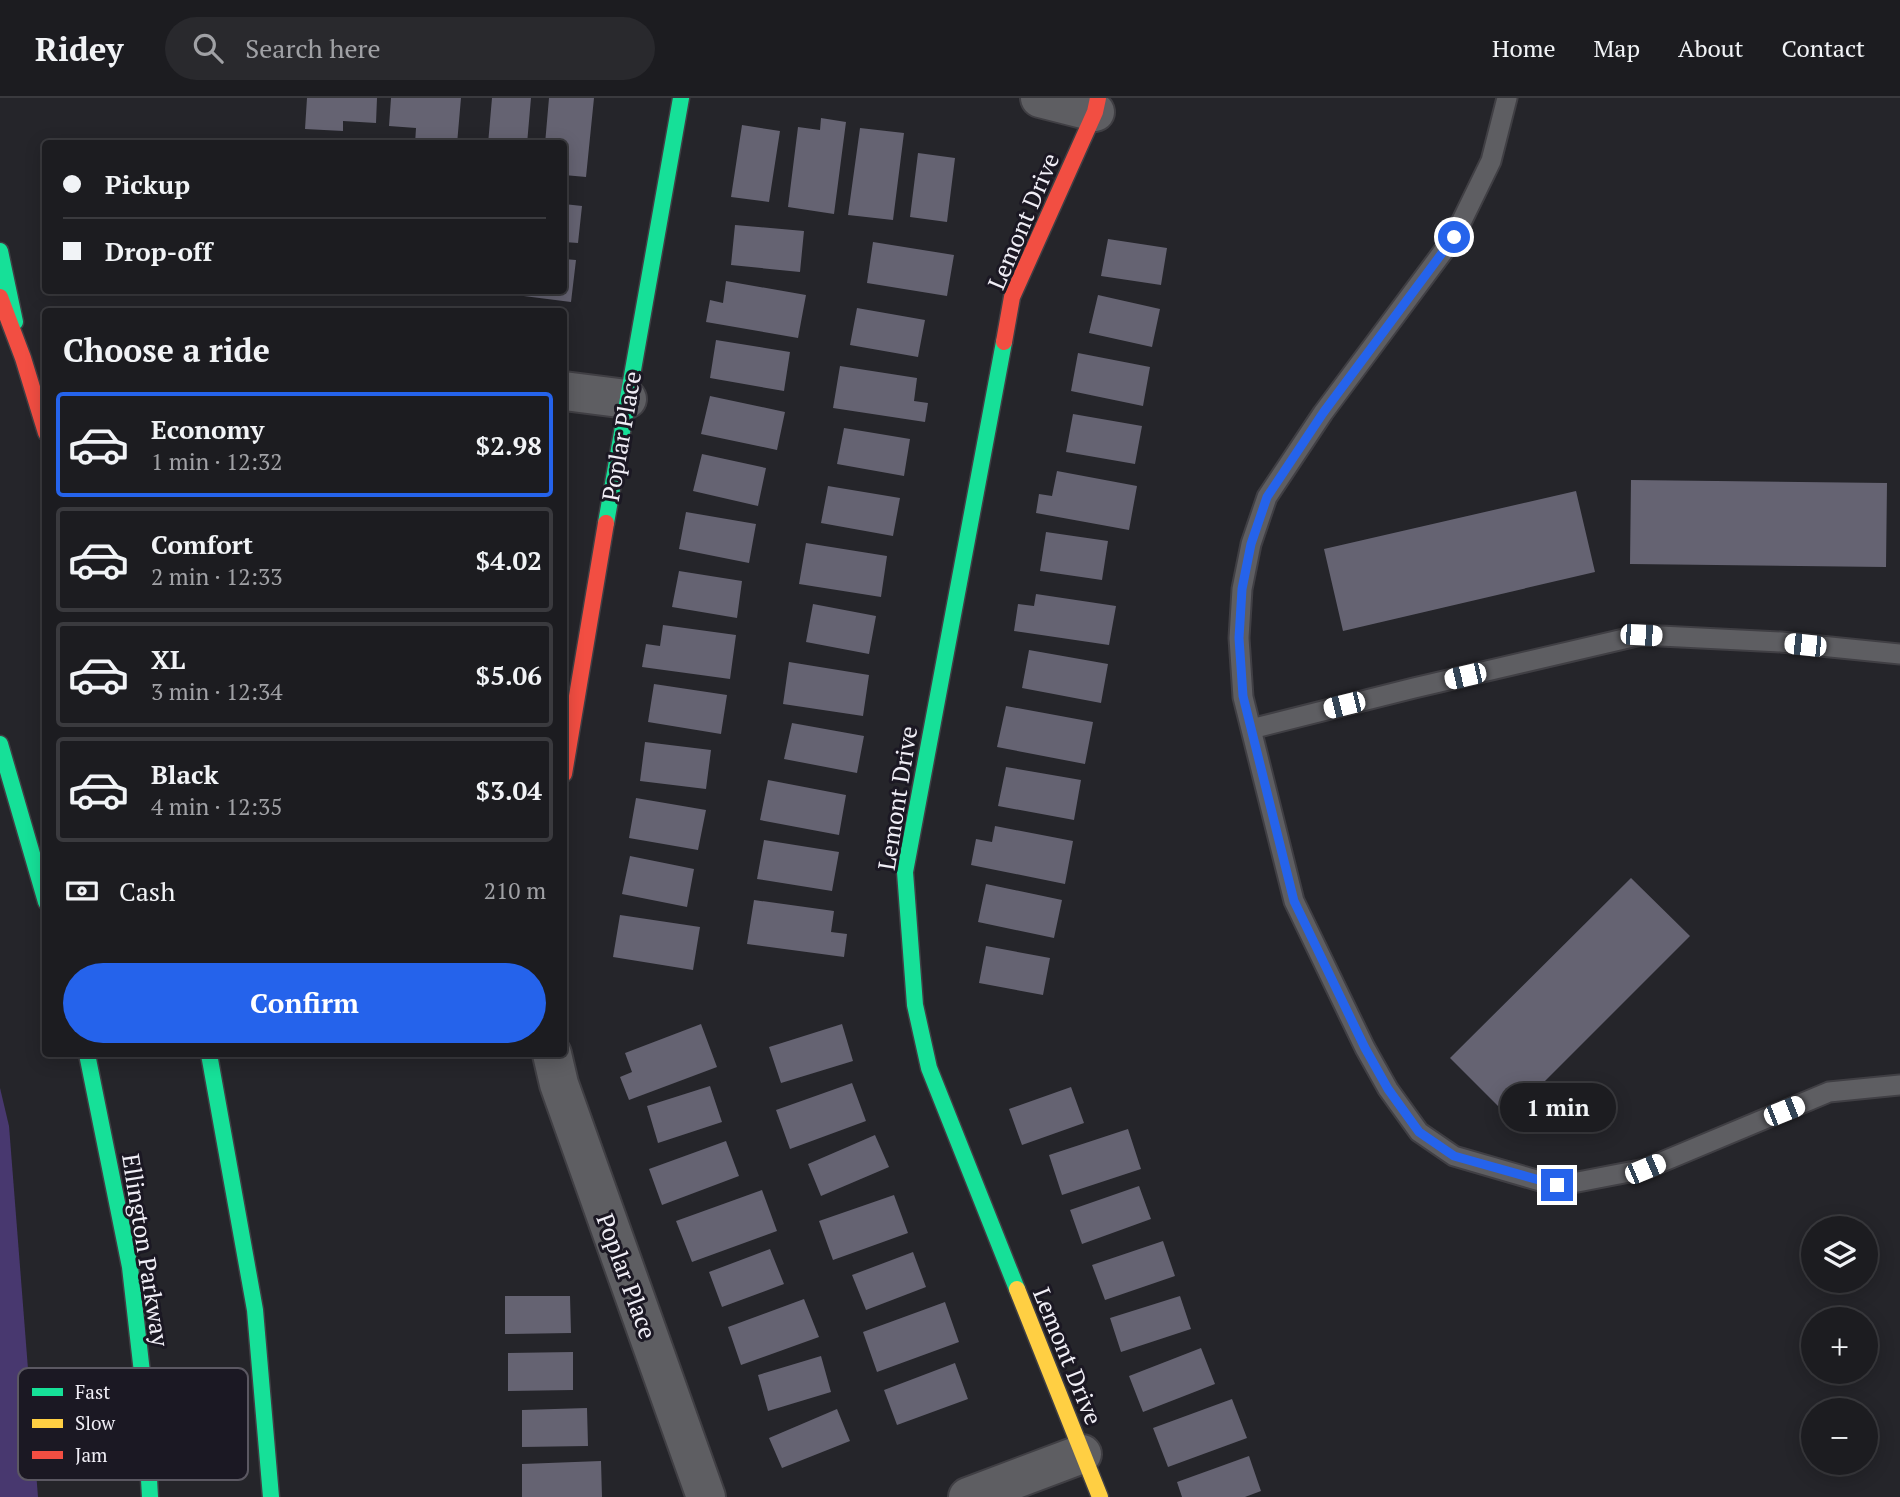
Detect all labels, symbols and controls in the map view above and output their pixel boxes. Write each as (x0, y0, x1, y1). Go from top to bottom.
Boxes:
search box (165, 17, 655, 80)
text: Ridey (35, 27, 123, 70)
icon: search (189, 29, 227, 67)
text: Search here (245, 31, 381, 65)
text: Home (1492, 32, 1556, 64)
text: Map (1594, 32, 1640, 64)
text: About (1678, 32, 1744, 64)
text: Contact (1782, 32, 1865, 64)
street label: Lemont Drive (980, 148, 1066, 294)
text: Pickup (105, 167, 190, 201)
route start (1438, 221, 1470, 253)
text: Drop-off (105, 234, 212, 268)
text: Choose a ride (63, 329, 270, 371)
street label: Poplar Place (594, 369, 648, 503)
text: Economy (151, 412, 264, 446)
icon: car (67, 413, 130, 476)
text: $2.98 (476, 428, 542, 462)
text: 1 min · 12:32 (151, 446, 283, 477)
text: Comfort (151, 527, 253, 561)
icon: car (67, 528, 130, 591)
text: $4.02 (476, 543, 542, 577)
text: 2 min · 12:33 (151, 561, 283, 592)
car (1620, 623, 1663, 647)
car (1784, 632, 1827, 658)
text: XL (151, 642, 185, 676)
icon: car (67, 643, 130, 706)
text: $5.06 (476, 658, 542, 692)
car (1443, 661, 1488, 691)
text: 3 min · 12:34 (151, 676, 283, 707)
car (1322, 690, 1367, 720)
street label: Lemont Drive (870, 724, 924, 872)
text: Black (151, 757, 219, 791)
icon: car (67, 758, 130, 821)
text: $3.04 (476, 773, 542, 807)
text: 4 min · 12:35 (151, 791, 283, 822)
icon: cash (63, 872, 101, 910)
text: Cash (119, 874, 175, 908)
text: 210 m (484, 875, 546, 906)
button: Confirm (63, 963, 546, 1043)
callout: 1 min (1499, 1084, 1615, 1132)
text: 1 min (1527, 1092, 1589, 1123)
car (1761, 1093, 1808, 1129)
street label: Ellington Parkway (115, 1151, 177, 1349)
car (1622, 1151, 1669, 1187)
route end (1541, 1169, 1573, 1201)
street label: Poplar Place (590, 1209, 664, 1343)
map controls (1801, 1216, 1878, 1475)
button: layers (1801, 1216, 1878, 1293)
street label: Lemont Drive (1026, 1283, 1110, 1429)
button: + (1801, 1307, 1878, 1384)
legend (18, 1368, 248, 1480)
text: Fast (75, 1379, 110, 1404)
button: − (1801, 1398, 1878, 1475)
text: Slow (75, 1410, 116, 1435)
text: Jam (75, 1442, 108, 1467)

